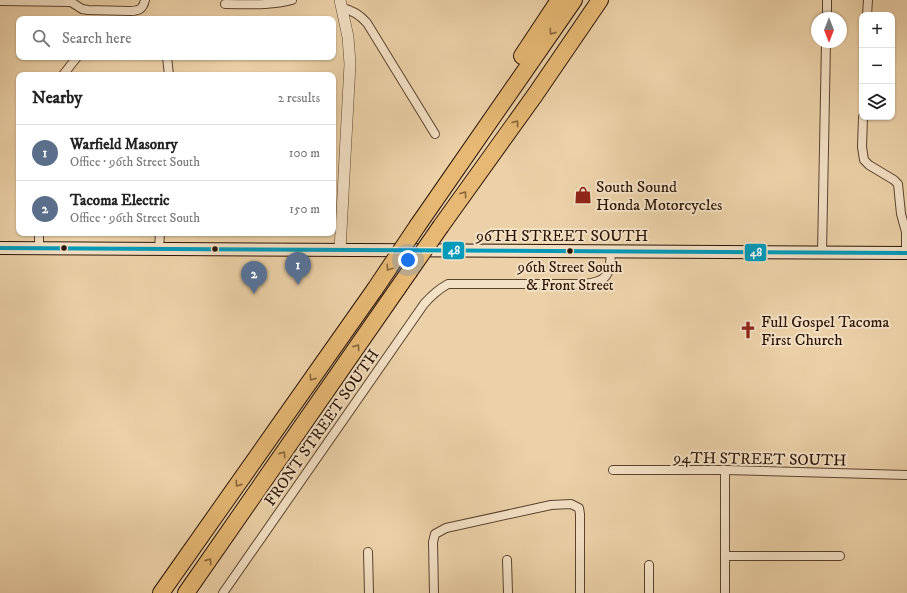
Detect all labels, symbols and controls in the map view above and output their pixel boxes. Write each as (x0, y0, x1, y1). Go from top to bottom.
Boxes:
north arrow (811, 12, 847, 48)
map controls (859, 12, 895, 120)
button: + (859, 12, 895, 48)
search box (16, 16, 336, 60)
icon: search (30, 27, 52, 49)
one-way arrow (549, 28, 557, 35)
text: Search here (62, 29, 131, 48)
button: − (859, 48, 895, 84)
button: layers (859, 84, 895, 120)
text: Nearby (32, 87, 82, 109)
text: 2 results (278, 90, 320, 106)
one-way arrow (511, 120, 518, 127)
text: Warfield Masonry (70, 135, 178, 154)
text: 1 (43, 145, 47, 161)
text: 100 m (289, 145, 320, 161)
text: Office · 96th Street South (70, 154, 200, 170)
place label: South Sound Honda Motorcycles (596, 177, 722, 215)
shop icon: South Sound Honda Motorcycles (573, 185, 593, 205)
text: Tacoma Electric (70, 191, 169, 210)
one-way arrow (459, 192, 466, 199)
text: 2 (42, 201, 48, 217)
text: 150 m (289, 201, 320, 217)
text: Office · 96th Street South (70, 210, 200, 226)
street label: 96TH STREET SOUTH (475, 226, 648, 246)
line badge: 48 (442, 241, 465, 260)
unlabelled marker (59, 243, 69, 253)
line badge: 48 (744, 243, 767, 262)
unlabelled marker (210, 244, 220, 254)
text: 48 (447, 244, 460, 258)
marker: 96th Street South & Front Street (565, 246, 575, 256)
text: 48 (749, 246, 762, 260)
your location (398, 250, 418, 270)
pin: 1 (285, 252, 311, 285)
place label: 96th Street South & Front Street (517, 258, 623, 295)
pin: 2 (241, 261, 267, 294)
one-way arrow (387, 264, 394, 271)
place label: Full Gospel Tacoma First Church (761, 312, 890, 350)
church icon: Full Gospel Tacoma First Church (738, 320, 758, 340)
street label: FRONT STREET SOUTH (260, 345, 384, 510)
one-way arrow (352, 345, 359, 352)
one-way arrow (309, 374, 317, 381)
street label: 94TH STREET SOUTH (672, 447, 847, 471)
one-way arrow (278, 451, 286, 458)
one-way arrow (236, 480, 243, 487)
one-way arrow (204, 558, 212, 565)

